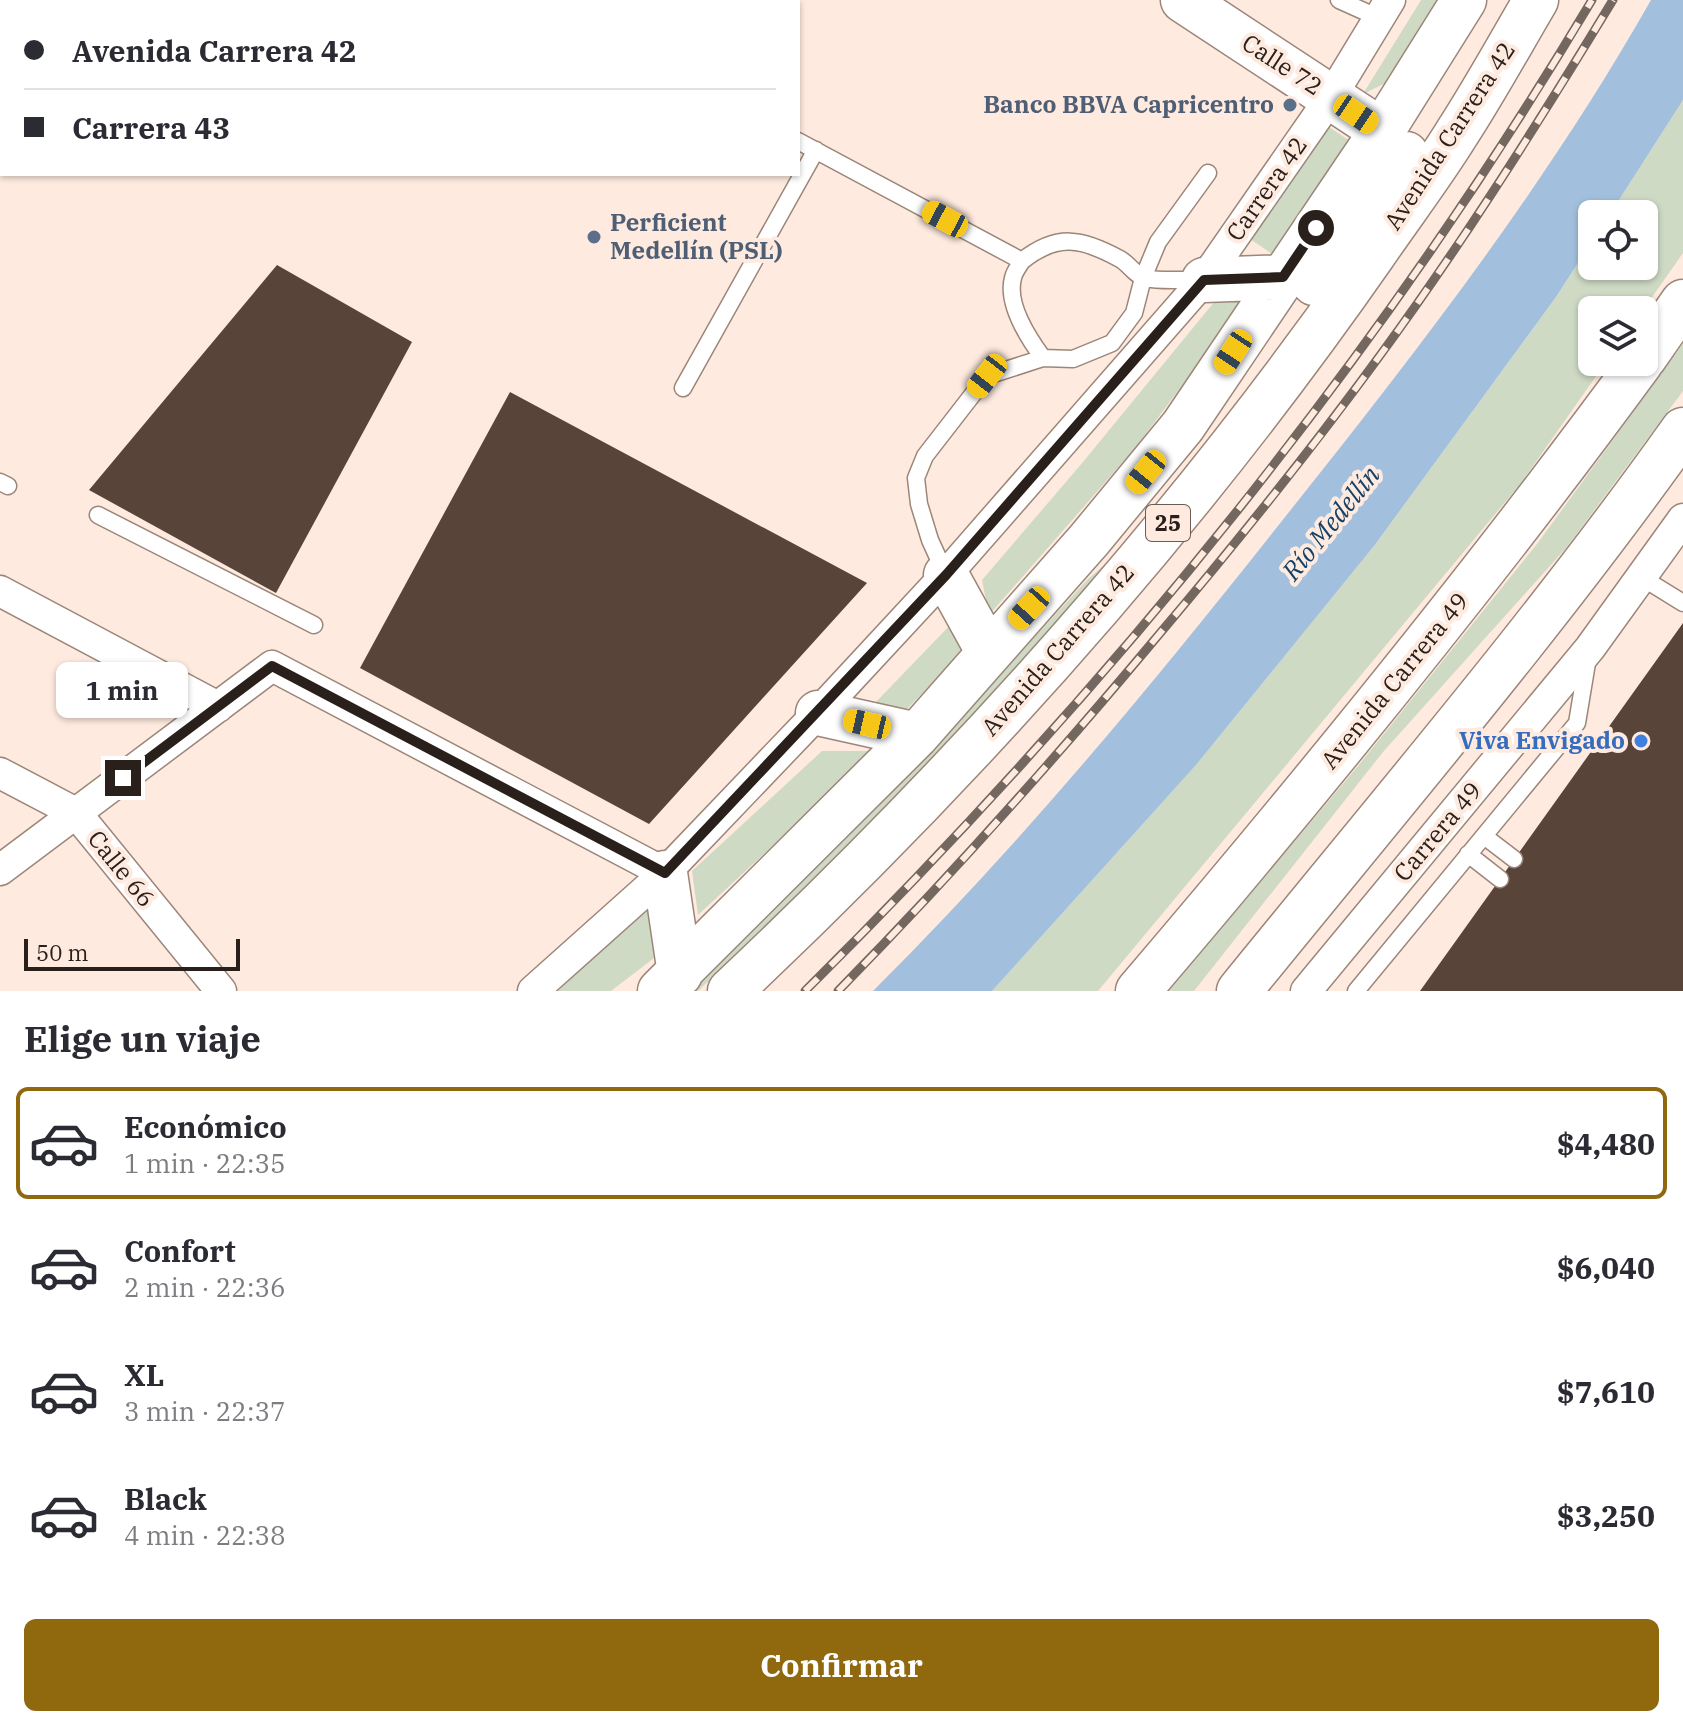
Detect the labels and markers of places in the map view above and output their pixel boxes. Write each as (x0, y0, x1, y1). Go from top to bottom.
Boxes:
place label: Banco BBVA Capricentro (983, 88, 1274, 120)
marker: Banco BBVA Capricentro (1281, 96, 1299, 114)
place label: Perficient Medellín (PSL) (610, 206, 783, 266)
marker: Perficient Medellín (PSL) (585, 228, 603, 246)
place label: Viva Envigado (1459, 724, 1625, 756)
marker: Viva Envigado (1632, 732, 1650, 750)

